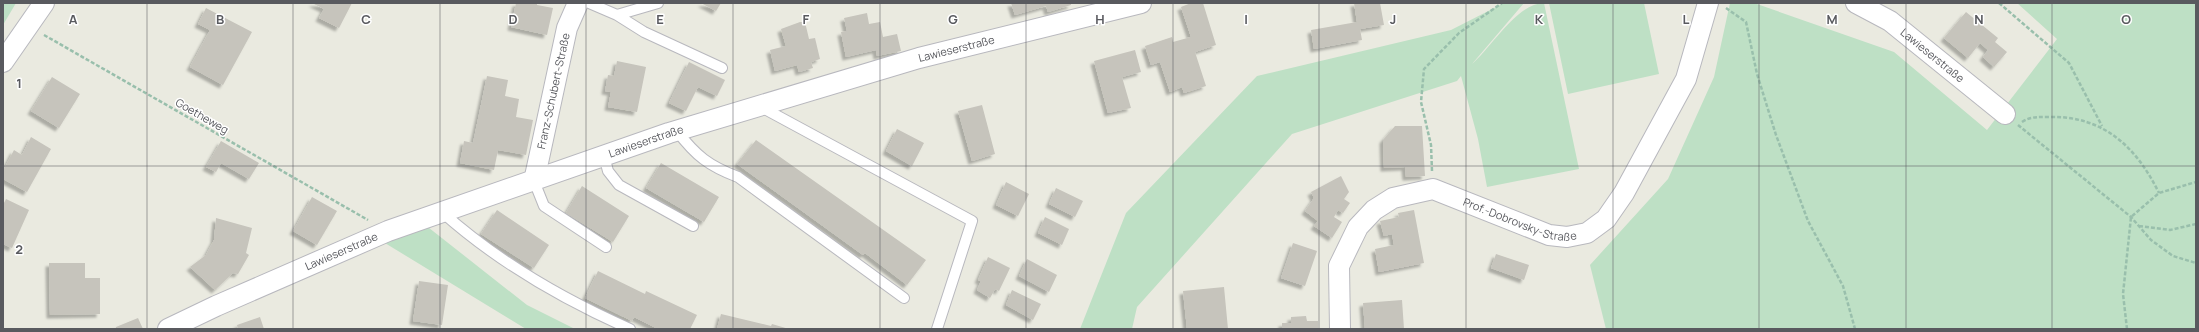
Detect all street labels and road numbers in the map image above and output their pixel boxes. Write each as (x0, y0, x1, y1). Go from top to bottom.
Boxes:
street label: Lawieserstraße (1898, 25, 1968, 86)
street label: Franz-Schubert-Straße (533, 31, 573, 150)
street label: Lawieserstraße (917, 31, 997, 65)
street label: Goetheweg (173, 94, 232, 137)
street label: Lawieserstraße (606, 121, 685, 161)
street label: Prof.-Dobrovsky-Straße (1461, 194, 1578, 244)
street label: Lawieserstraße (302, 228, 380, 273)

